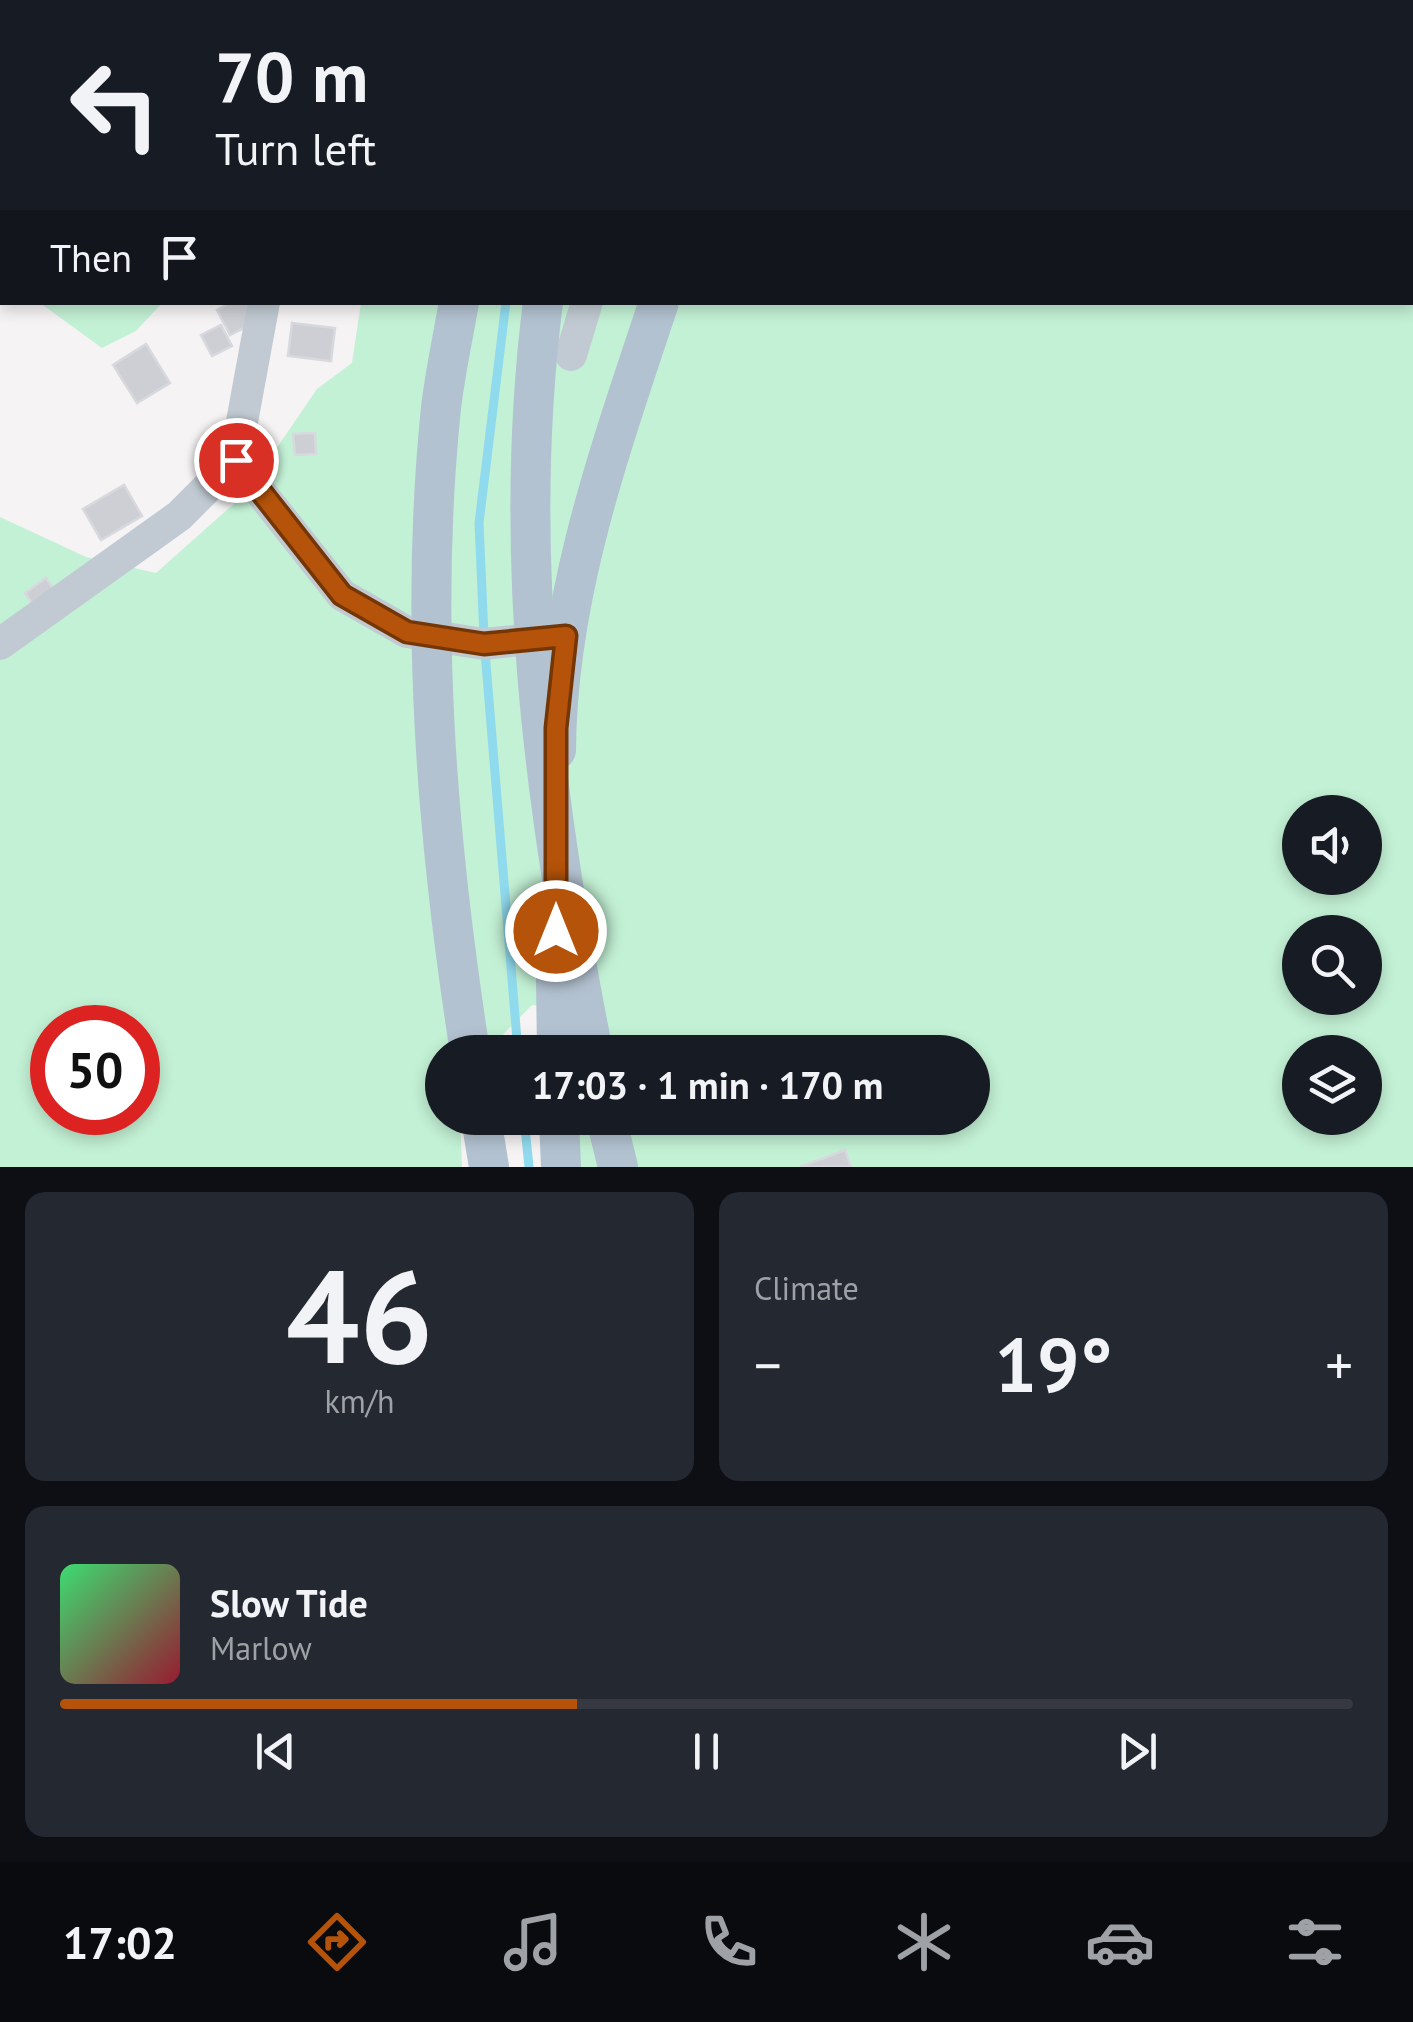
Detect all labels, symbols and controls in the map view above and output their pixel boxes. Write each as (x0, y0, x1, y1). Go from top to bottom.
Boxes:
text: 70 m (215, 31, 368, 121)
icon: left (50, 40, 180, 170)
text: Turn left (215, 119, 376, 177)
icon: arrive (152, 230, 207, 285)
text: Then (50, 233, 132, 282)
pin (194, 418, 279, 503)
icon: arrive (209, 433, 264, 488)
map controls (1282, 795, 1382, 1135)
button: sound (1282, 795, 1382, 895)
position arrow (504, 879, 608, 983)
button: search (1282, 915, 1382, 1015)
speed limit sign: 50 (30, 1005, 160, 1135)
button: layers (1282, 1035, 1382, 1135)
text: 17:03 · 1 min · 170 m (532, 1060, 883, 1109)
text: 46 (286, 1231, 433, 1399)
text: Climate (754, 1267, 859, 1309)
text: 19° (995, 1316, 1112, 1413)
text: − (754, 1329, 782, 1400)
text: + (1325, 1329, 1353, 1400)
text: km/h (324, 1380, 395, 1422)
text: Slow Tide (210, 1578, 368, 1627)
text: Marlow (210, 1627, 312, 1669)
icon: previous (248, 1724, 303, 1779)
icon: pause (679, 1724, 734, 1779)
icon: next (1110, 1724, 1165, 1779)
icon: directions (302, 1907, 372, 1977)
icon: music (498, 1907, 568, 1977)
icon: phone (694, 1907, 764, 1977)
icon: climate (889, 1907, 959, 1977)
icon: car (1085, 1907, 1155, 1977)
icon: filters (1280, 1907, 1350, 1977)
text: 17:02 (63, 1913, 177, 1971)

